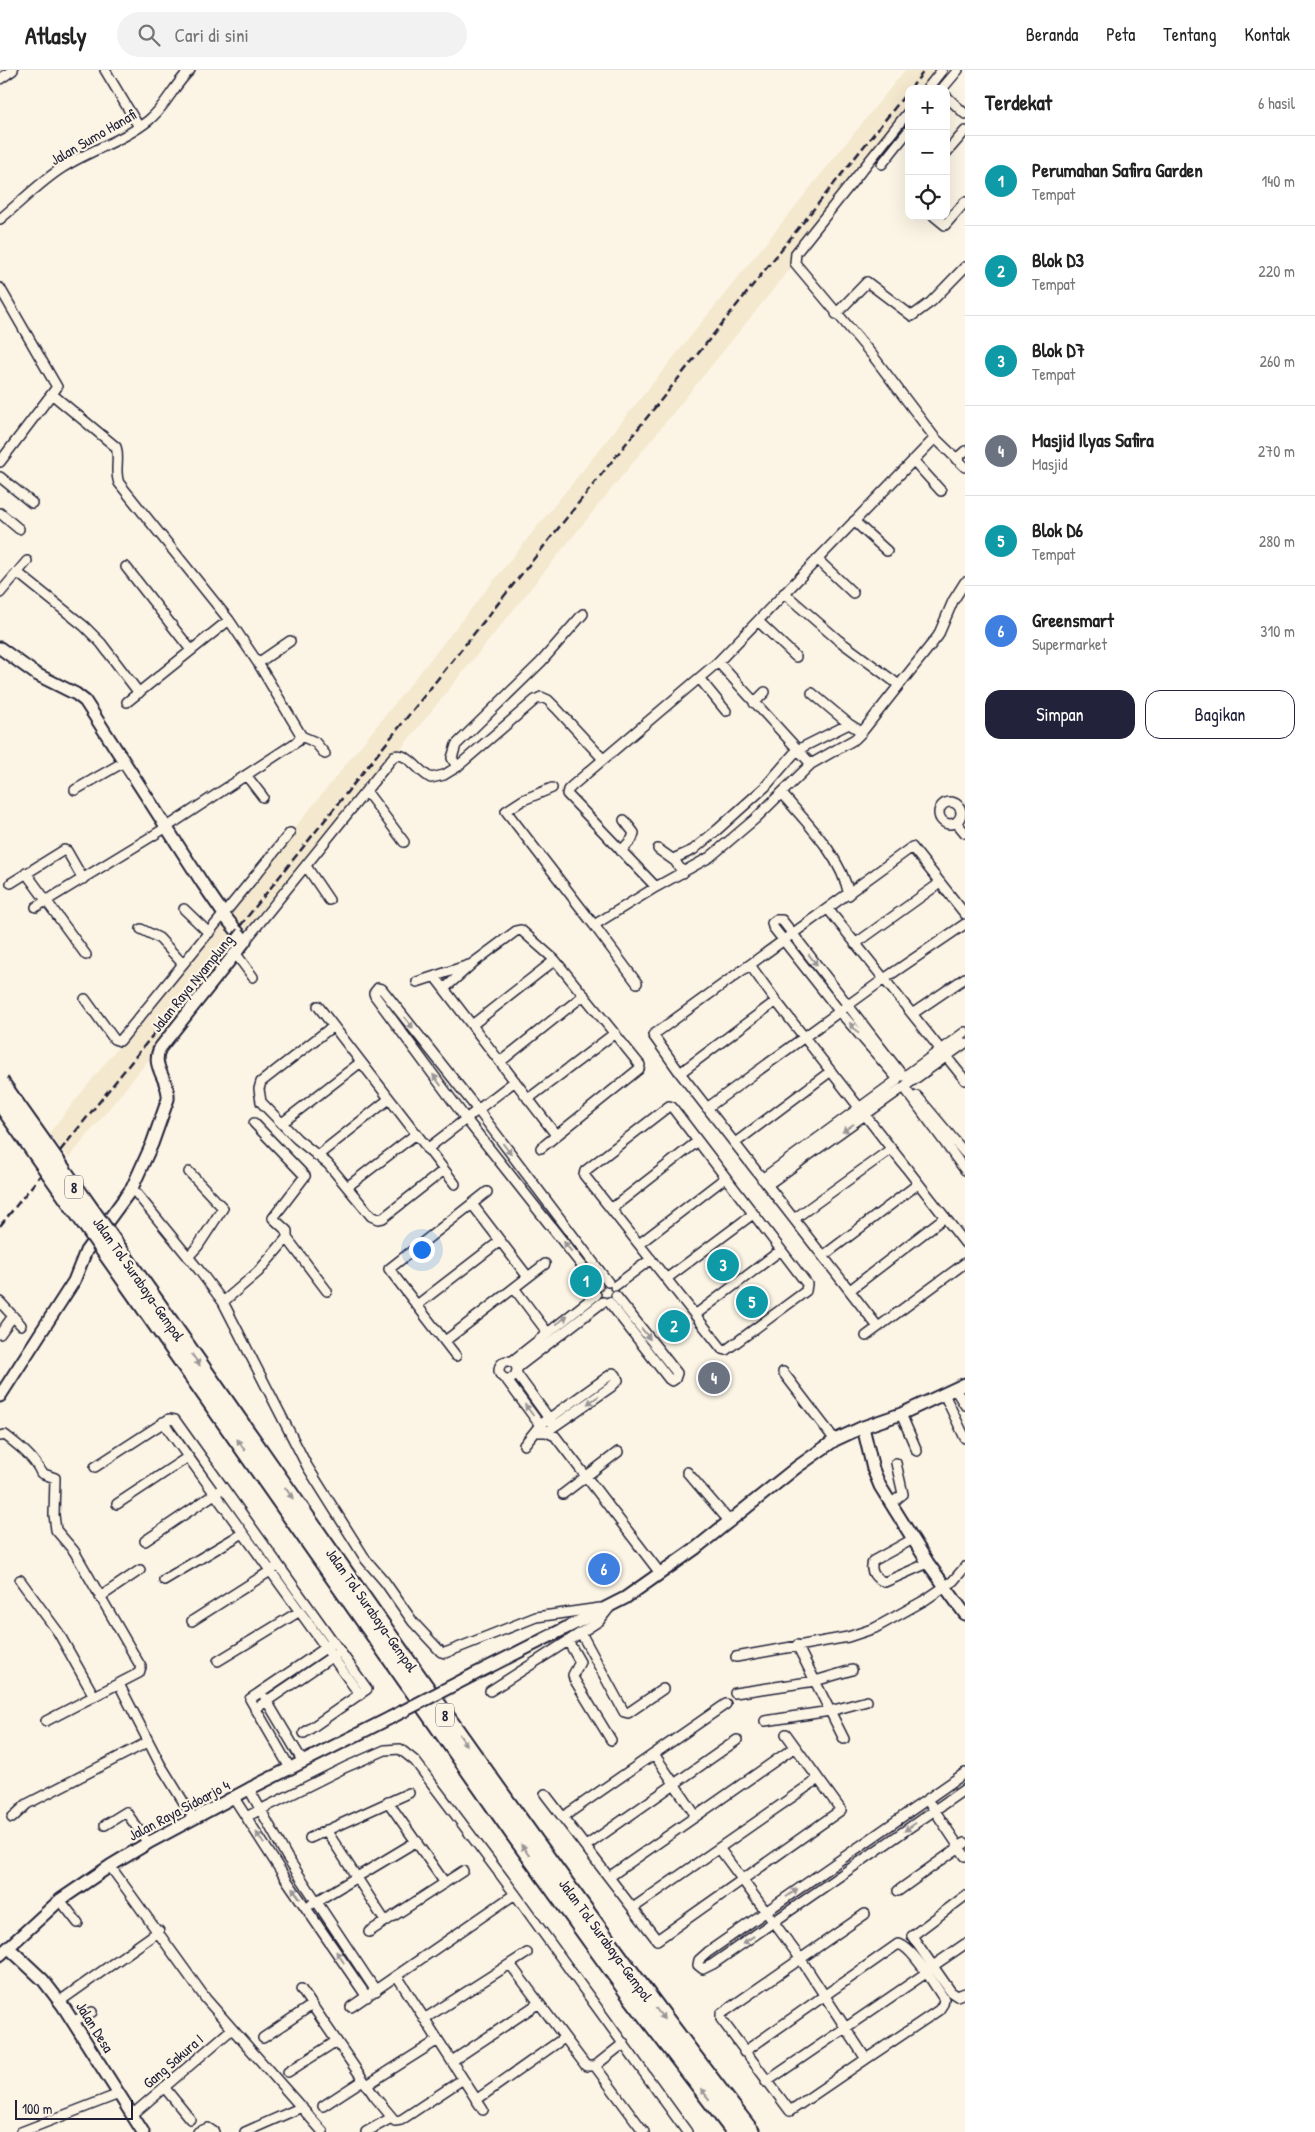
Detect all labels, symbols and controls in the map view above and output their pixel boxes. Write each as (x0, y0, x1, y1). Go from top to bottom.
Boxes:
search box (117, 12, 467, 57)
text: Atlasly (25, 19, 87, 51)
icon: search (135, 21, 163, 49)
text: Cari di sini (175, 22, 249, 48)
text: Beranda (1026, 22, 1078, 47)
text: Peta (1106, 22, 1135, 47)
text: Tentang (1163, 22, 1216, 47)
text: Kontak (1244, 22, 1290, 47)
map controls (905, 85, 950, 220)
button: + (905, 85, 950, 130)
text: Terdekat (985, 88, 1052, 117)
text: 6 hasil (1258, 92, 1295, 114)
street label: Jalan Sumo Hanafi (46, 104, 140, 170)
button: − (905, 130, 950, 175)
text: Perumahan Safira Garden (1032, 157, 1203, 183)
text: 1 (998, 170, 1004, 192)
text: 140 m (1261, 170, 1295, 192)
button: locate (905, 175, 950, 220)
text: Tempat (1032, 183, 1075, 205)
text: Blok D3 (1032, 247, 1084, 273)
text: 2 (997, 260, 1005, 282)
text: 220 m (1258, 260, 1295, 282)
text: Tempat (1032, 273, 1075, 295)
text: Blok D7 (1032, 337, 1085, 363)
text: 3 (997, 350, 1005, 372)
text: 260 m (1259, 350, 1295, 372)
text: Tempat (1032, 363, 1075, 385)
text: Masjid Ilyas Safira (1032, 427, 1154, 453)
text: 4 (998, 440, 1004, 462)
text: 270 m (1258, 440, 1295, 462)
text: Masjid (1032, 453, 1068, 475)
text: Blok D6 (1032, 517, 1083, 543)
text: 5 (998, 530, 1004, 552)
text: 280 m (1259, 530, 1295, 552)
text: Tempat (1032, 543, 1075, 565)
text: Greensmart (1032, 607, 1114, 633)
text: 6 (998, 620, 1004, 642)
text: 310 m (1260, 620, 1295, 642)
text: Supermarket (1032, 633, 1107, 655)
button: Simpan (985, 690, 1135, 739)
button: Bagikan (1145, 690, 1295, 739)
street label: Jalan Raya Nyamplung (146, 929, 238, 1036)
one-way arrow (807, 954, 818, 967)
one-way arrow (404, 1016, 415, 1029)
one-way arrow (848, 1022, 859, 1035)
one-way arrow (432, 1073, 442, 1087)
one-way arrow (841, 1123, 855, 1133)
one-way arrow (502, 1142, 513, 1155)
road number: 8 (65, 1176, 83, 1198)
street label: Jalan Tol Surabaya–Gempol (88, 1213, 190, 1345)
your location (409, 1237, 435, 1263)
one-way arrow (562, 1241, 573, 1254)
pin: 3 (707, 1246, 739, 1284)
pin: 1 (570, 1262, 602, 1300)
pin: 5 (736, 1283, 768, 1321)
pin: 2 (658, 1307, 690, 1345)
one-way arrow (555, 1315, 568, 1326)
one-way arrow (641, 1327, 652, 1340)
one-way arrow (191, 1353, 201, 1366)
pin: 4 (698, 1359, 730, 1397)
one-way arrow (586, 1395, 600, 1405)
one-way arrow (524, 1403, 534, 1417)
one-way arrow (236, 1438, 246, 1452)
one-way arrow (284, 1486, 294, 1499)
street label: Jalan Tol Surabaya–Gempol (321, 1544, 423, 1676)
pin: 6 (588, 1550, 620, 1588)
road number: 8 (436, 1704, 454, 1726)
one-way arrow (458, 1733, 468, 1747)
street label: Jalan Raya Sidoarjo 4 (124, 1774, 234, 1846)
one-way arrow (904, 1822, 917, 1832)
one-way arrow (255, 1832, 264, 1845)
one-way arrow (520, 1843, 530, 1857)
street label: Jalan Tol Surabaya–Gempol (554, 1874, 658, 2006)
one-way arrow (291, 1887, 301, 1900)
one-way arrow (786, 1888, 799, 1898)
one-way arrow (742, 1935, 755, 1945)
one-way arrow (335, 1950, 345, 1964)
street label: Jalan Desa (71, 1998, 119, 2057)
one-way arrow (655, 2007, 665, 2021)
street label: Gang Sakura I (138, 2029, 208, 2093)
one-way arrow (700, 2087, 710, 2101)
scale bar (15, 2097, 132, 2120)
text: 100 m (22, 2099, 52, 2118)

